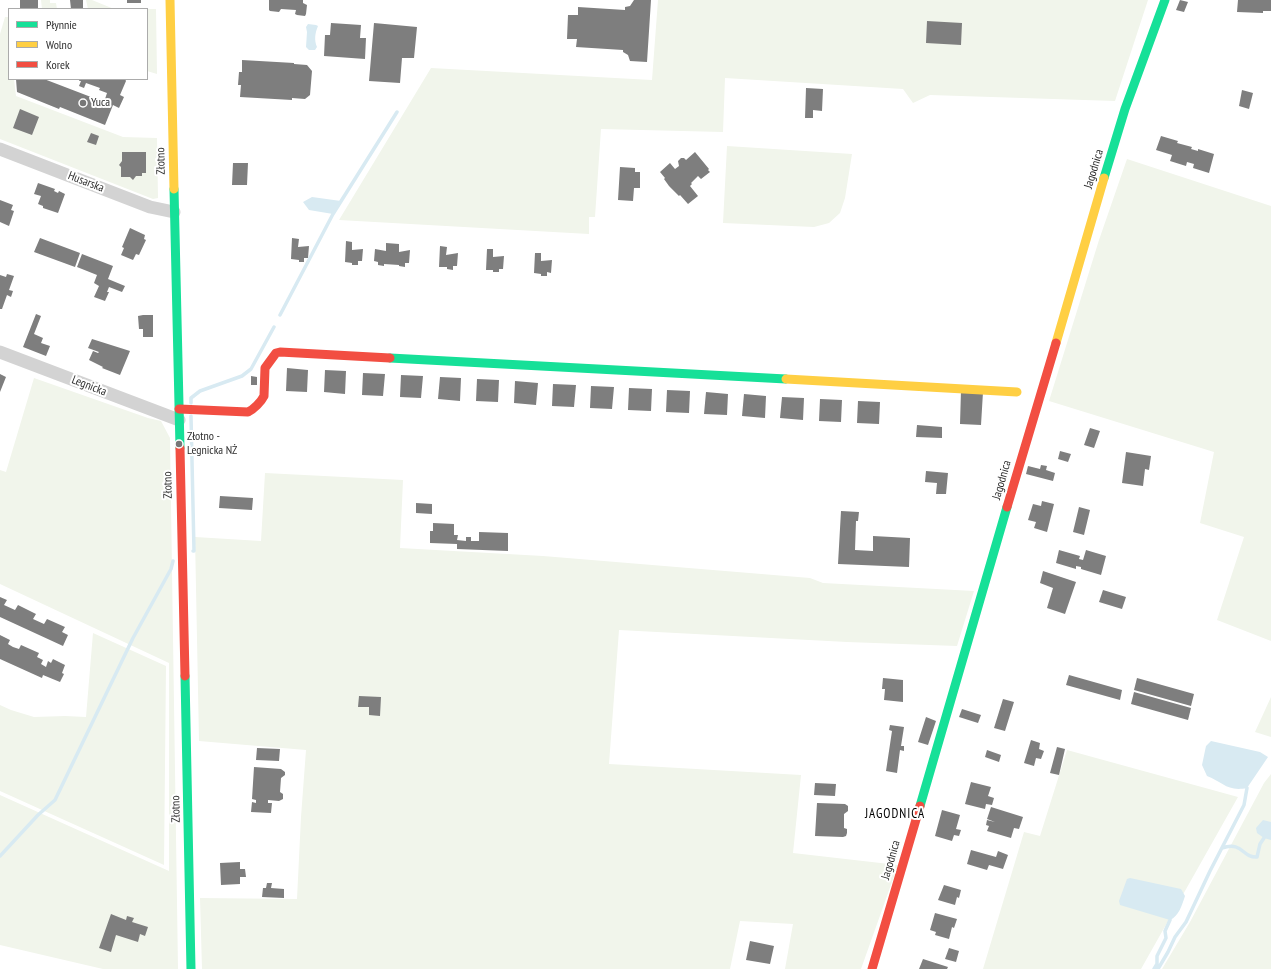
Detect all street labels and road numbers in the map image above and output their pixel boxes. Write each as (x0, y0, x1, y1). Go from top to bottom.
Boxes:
street label: Złotno (154, 147, 168, 175)
street label: Jagodnica (1081, 148, 1107, 190)
street label: Husarska (66, 169, 106, 195)
street label: Legnicka (70, 373, 108, 399)
street label: Jagodnica (990, 459, 1014, 501)
street label: Złotno (161, 471, 175, 499)
street label: Złotno (169, 795, 183, 823)
street label: Jagodnica (879, 839, 903, 881)

